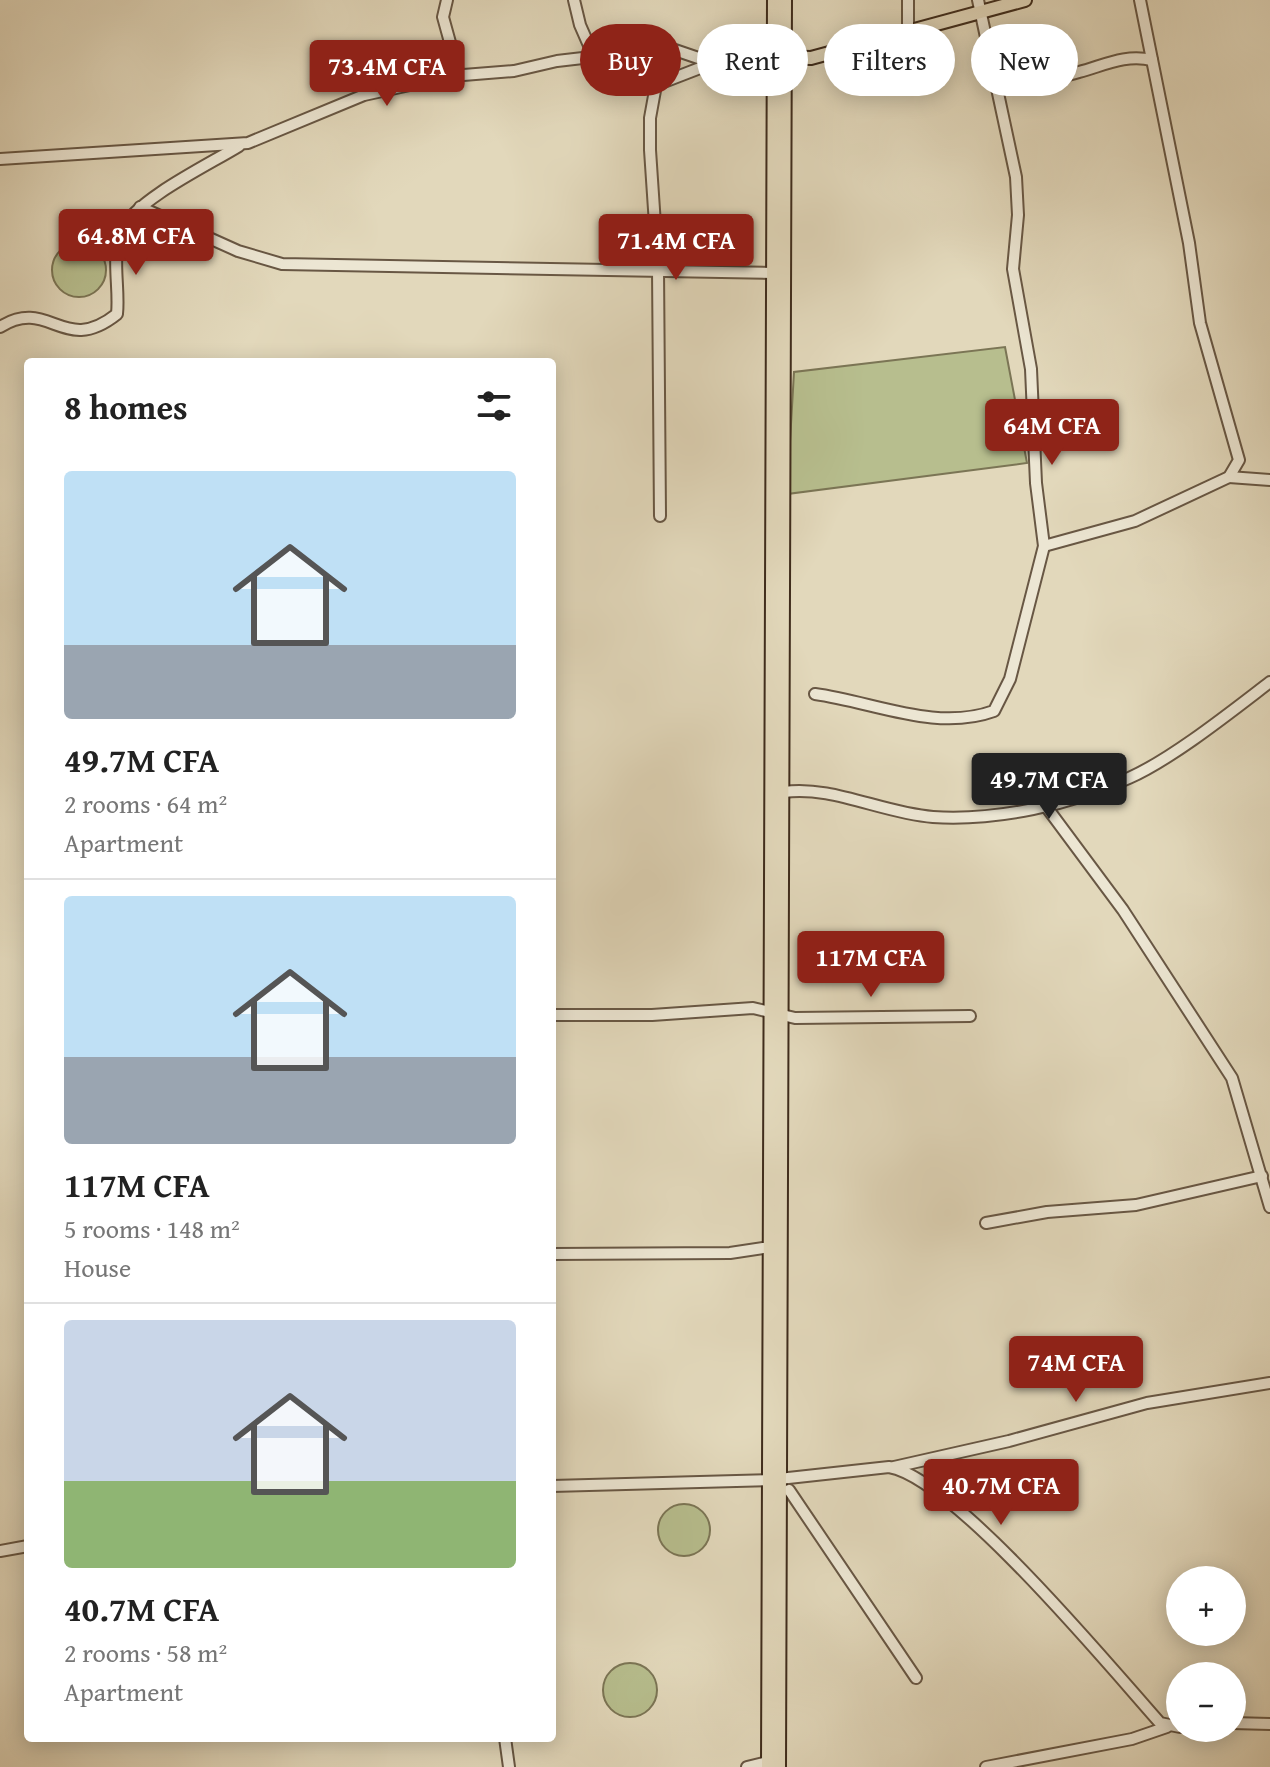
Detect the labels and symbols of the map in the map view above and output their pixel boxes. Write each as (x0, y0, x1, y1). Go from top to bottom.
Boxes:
pin: 73.4M CFA (295, 40, 479, 108)
pin: 64.8M CFA (44, 209, 228, 277)
pin: 71.4M CFA (584, 214, 768, 282)
pin: 64M CFA (978, 399, 1126, 467)
pin: 49.7M CFA (957, 753, 1141, 821)
pin: 117M CFA (788, 931, 954, 999)
pin: 74M CFA (1002, 1336, 1150, 1404)
pin: 40.7M CFA (909, 1459, 1093, 1527)

